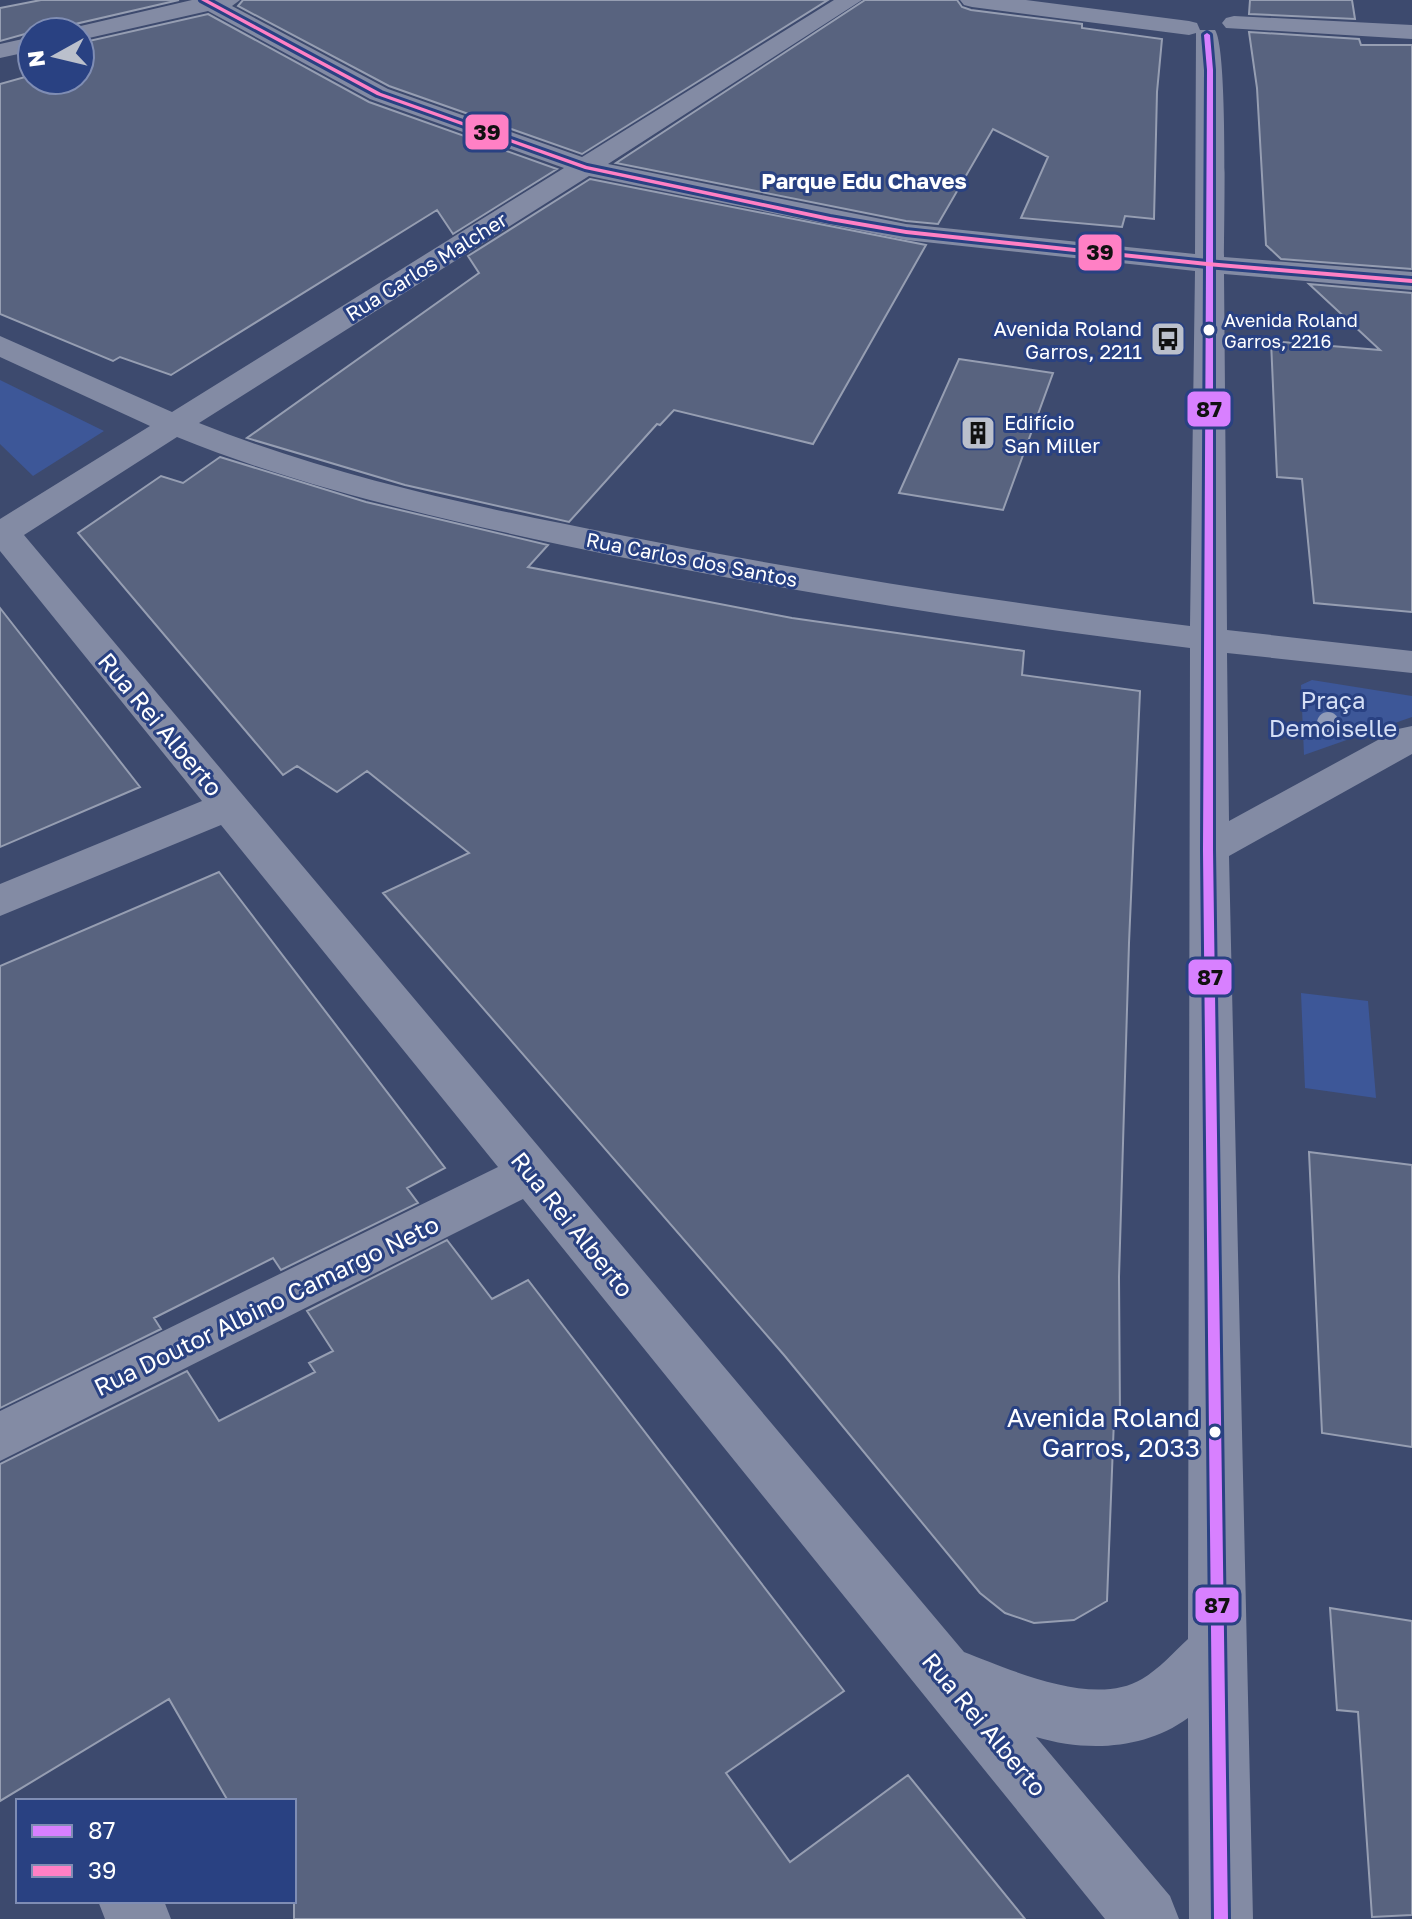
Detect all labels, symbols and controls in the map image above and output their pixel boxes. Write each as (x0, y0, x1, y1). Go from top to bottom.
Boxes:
north arrow (16, 16, 96, 96)
text: N (21, 49, 50, 69)
line badge: 39 (464, 113, 510, 151)
text: 39 (473, 118, 501, 145)
district label: Parque Edu Chaves (761, 167, 967, 194)
street label: Rua Carlos Malcher (341, 207, 511, 325)
line badge: 39 (1077, 233, 1123, 272)
text: 39 (1086, 238, 1114, 265)
place label: Avenida Roland Garros, 2216 (1224, 309, 1358, 352)
place label: Avenida Roland Garros, 2211 (993, 316, 1142, 363)
bus stop icon: Avenida Roland Garros, 2211 (1149, 320, 1187, 358)
marker: Avenida Roland Garros, 2216 (1201, 322, 1217, 338)
line badge: 87 (1186, 390, 1232, 428)
text: 87 (1196, 395, 1222, 422)
place label: Edifício San Miller (1004, 410, 1100, 457)
building icon: Edifício San Miller (959, 414, 997, 452)
street label: Rua Carlos dos Santos (584, 527, 800, 591)
street label: Rua Rei Alberto (93, 646, 229, 802)
park label: Praça Demoiselle (1269, 685, 1397, 742)
line badge: 87 (1187, 958, 1233, 996)
text: 87 (1197, 963, 1223, 990)
street label: Rua Rei Alberto (506, 1146, 640, 1302)
street label: Rua Doutor Albino Camargo Neto (89, 1209, 443, 1401)
place label: Avenida Roland Garros, 2033 (1007, 1402, 1200, 1463)
marker: Avenida Roland Garros, 2033 (1207, 1424, 1223, 1440)
line badge: 87 (1194, 1586, 1240, 1624)
text: 87 (1204, 1591, 1230, 1618)
street label: Rua Rei Alberto (917, 1646, 1053, 1802)
legend (16, 1799, 296, 1903)
text: 87 (88, 1815, 115, 1844)
text: 39 (88, 1855, 117, 1884)

